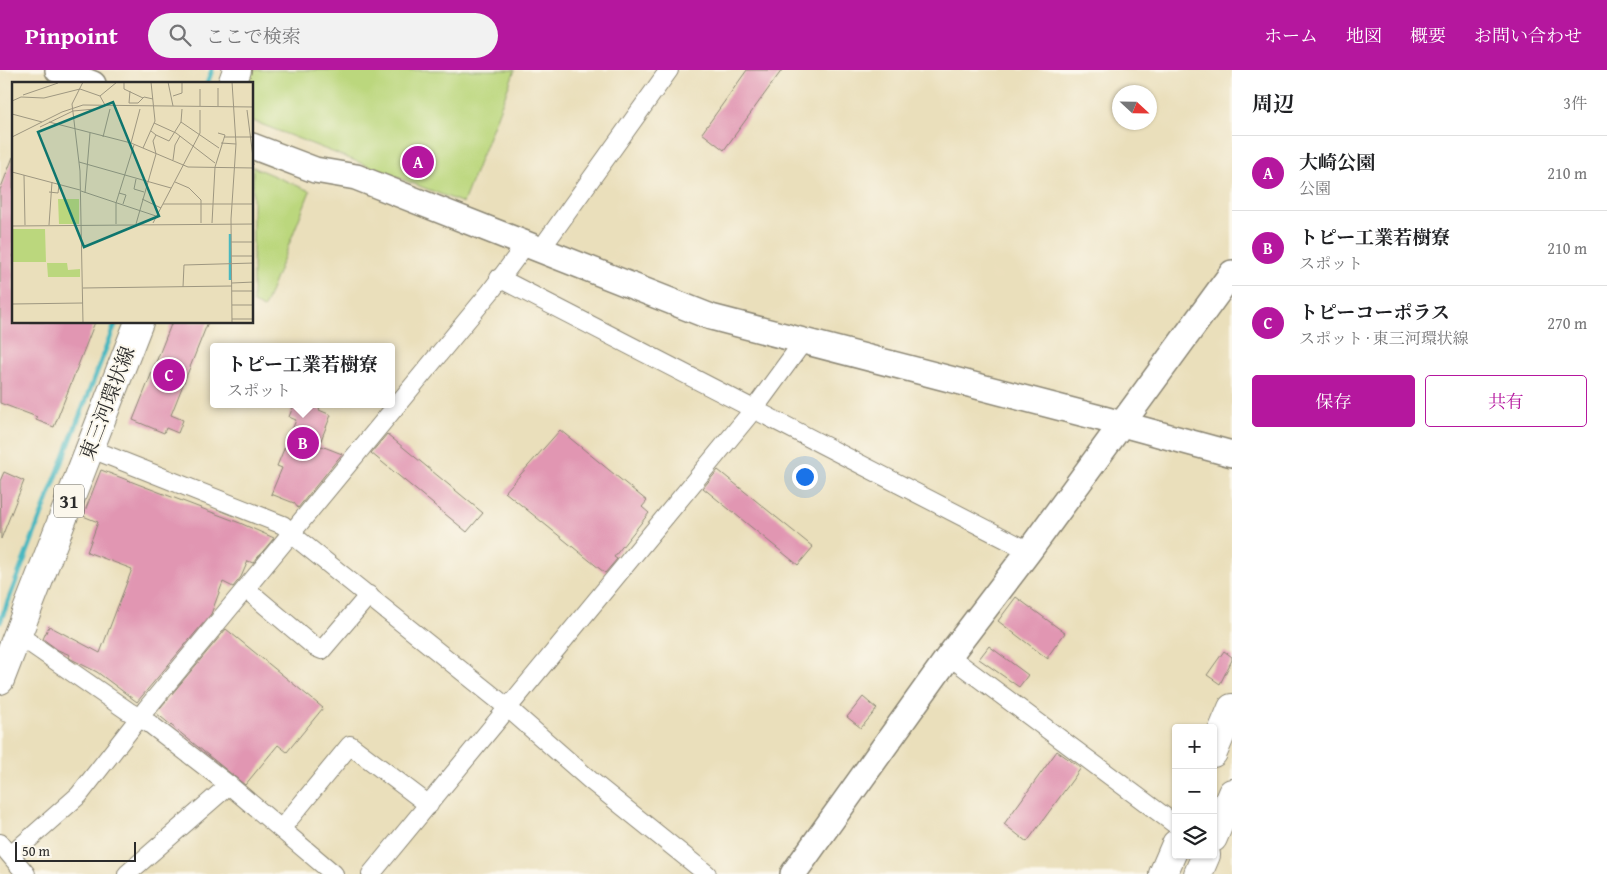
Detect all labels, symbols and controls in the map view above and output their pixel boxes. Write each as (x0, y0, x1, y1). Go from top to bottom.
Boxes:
search box (148, 13, 498, 58)
text: Pinpoint (25, 18, 118, 53)
icon: search (166, 21, 194, 49)
text: ここで検索 (206, 22, 301, 50)
text: ホーム (1264, 22, 1318, 49)
text: 地図 (1346, 22, 1382, 49)
text: 概要 (1410, 22, 1446, 49)
text: お問い合わせ (1474, 22, 1582, 49)
inset map (12, 82, 254, 324)
north arrow (1112, 85, 1157, 130)
text: 周辺 (1252, 88, 1294, 119)
text: 3件 (1563, 91, 1587, 115)
pin: A (402, 143, 434, 181)
text: 大崎公園 (1299, 148, 1375, 176)
text: A (1263, 161, 1273, 185)
text: 210 m (1547, 161, 1587, 185)
text: 公園 (1299, 176, 1331, 200)
text: トピー工業若樹寮 (1299, 223, 1450, 251)
text: B (1263, 236, 1273, 260)
text: 210 m (1547, 236, 1587, 260)
text: スポット (1299, 251, 1363, 275)
text: トピーコーポラス (1299, 298, 1450, 326)
text: C (1263, 311, 1273, 335)
text: 270 m (1547, 311, 1587, 335)
text: スポット · 東三河環状線 (1299, 326, 1469, 350)
street label: 東三河環状線 (71, 342, 142, 464)
popup (210, 343, 395, 408)
text: トピー工業若樹寮 (227, 350, 378, 378)
pin: C (153, 356, 185, 394)
button: 保存 (1252, 375, 1415, 427)
button: 共有 (1425, 375, 1587, 427)
text: スポット (227, 378, 291, 402)
pin: B (287, 424, 319, 462)
your location (792, 464, 818, 490)
road number: 31 (54, 484, 84, 518)
map controls (1172, 724, 1217, 859)
button: + (1172, 724, 1217, 769)
button: − (1172, 769, 1217, 814)
button: layers (1172, 814, 1217, 859)
scale bar (15, 839, 136, 862)
text: 50 m (22, 841, 50, 861)

